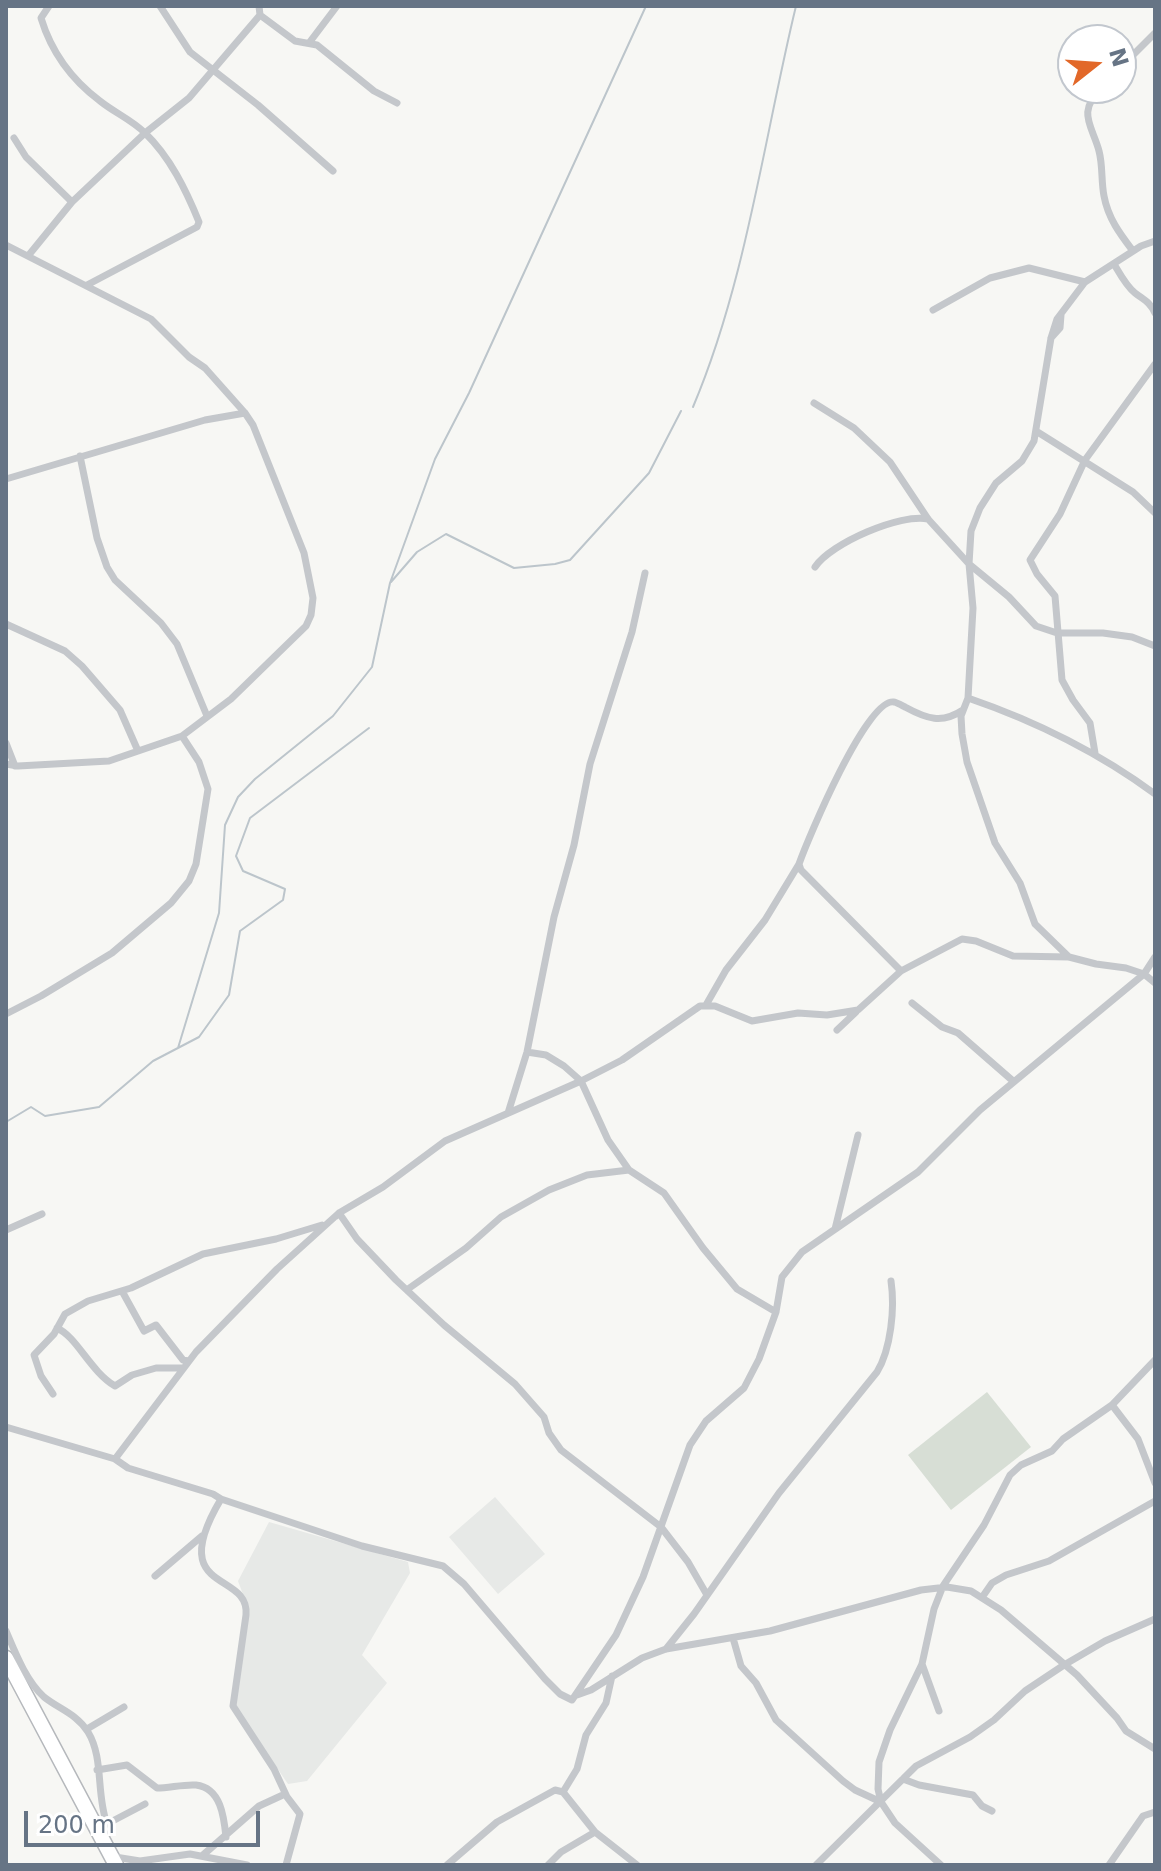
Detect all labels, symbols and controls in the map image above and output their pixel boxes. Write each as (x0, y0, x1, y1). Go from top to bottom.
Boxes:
north arrow (1057, 24, 1137, 104)
text: N (1104, 45, 1133, 70)
scale bar (28, 1795, 264, 1845)
text: 200 m (38, 1811, 115, 1839)

